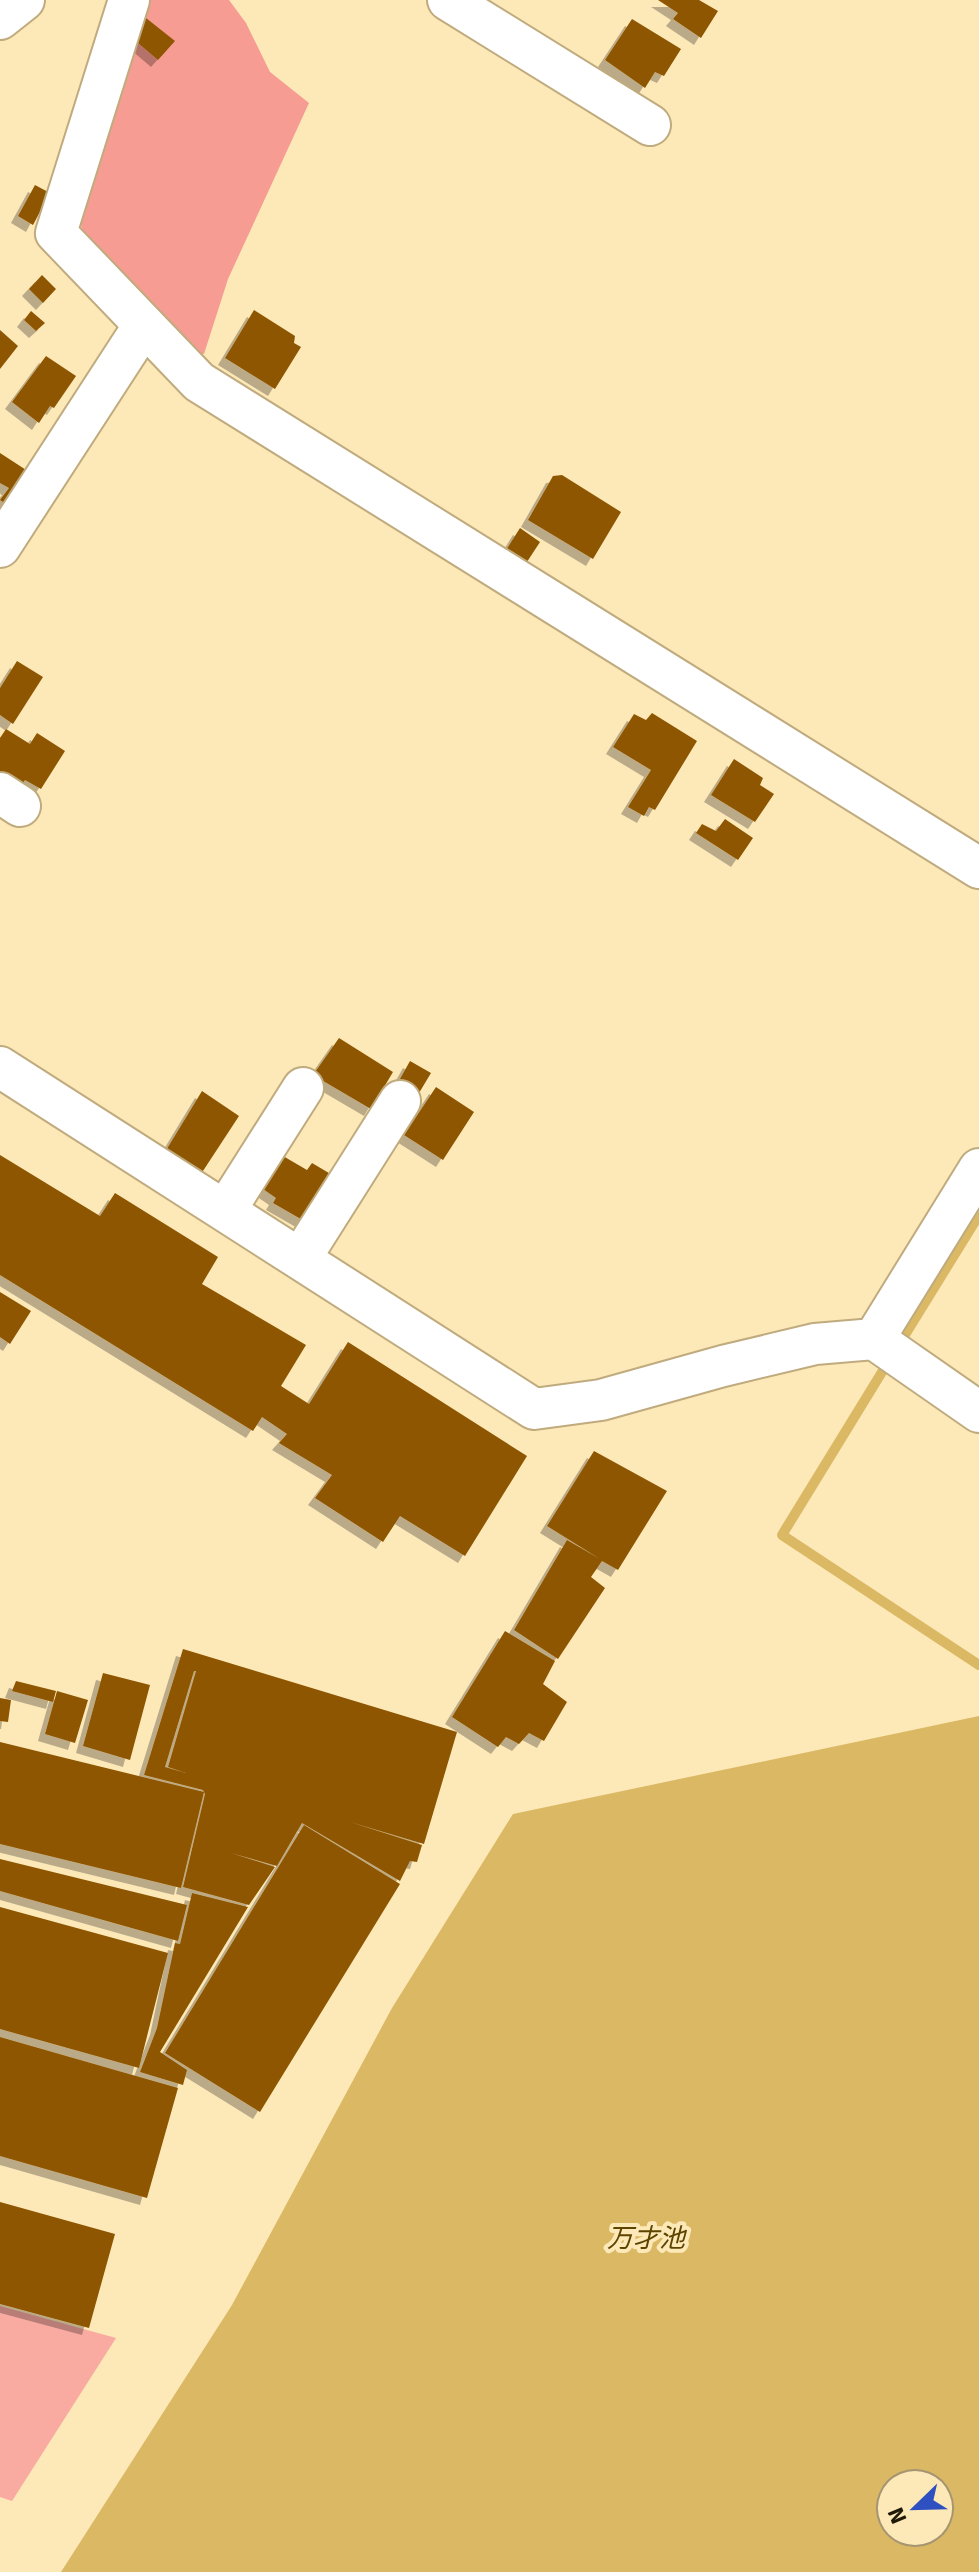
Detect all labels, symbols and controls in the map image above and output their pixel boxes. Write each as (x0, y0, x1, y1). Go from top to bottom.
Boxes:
water label: 万才池 (607, 2223, 688, 2255)
north arrow (875, 2468, 955, 2548)
text: N (882, 2503, 912, 2528)

